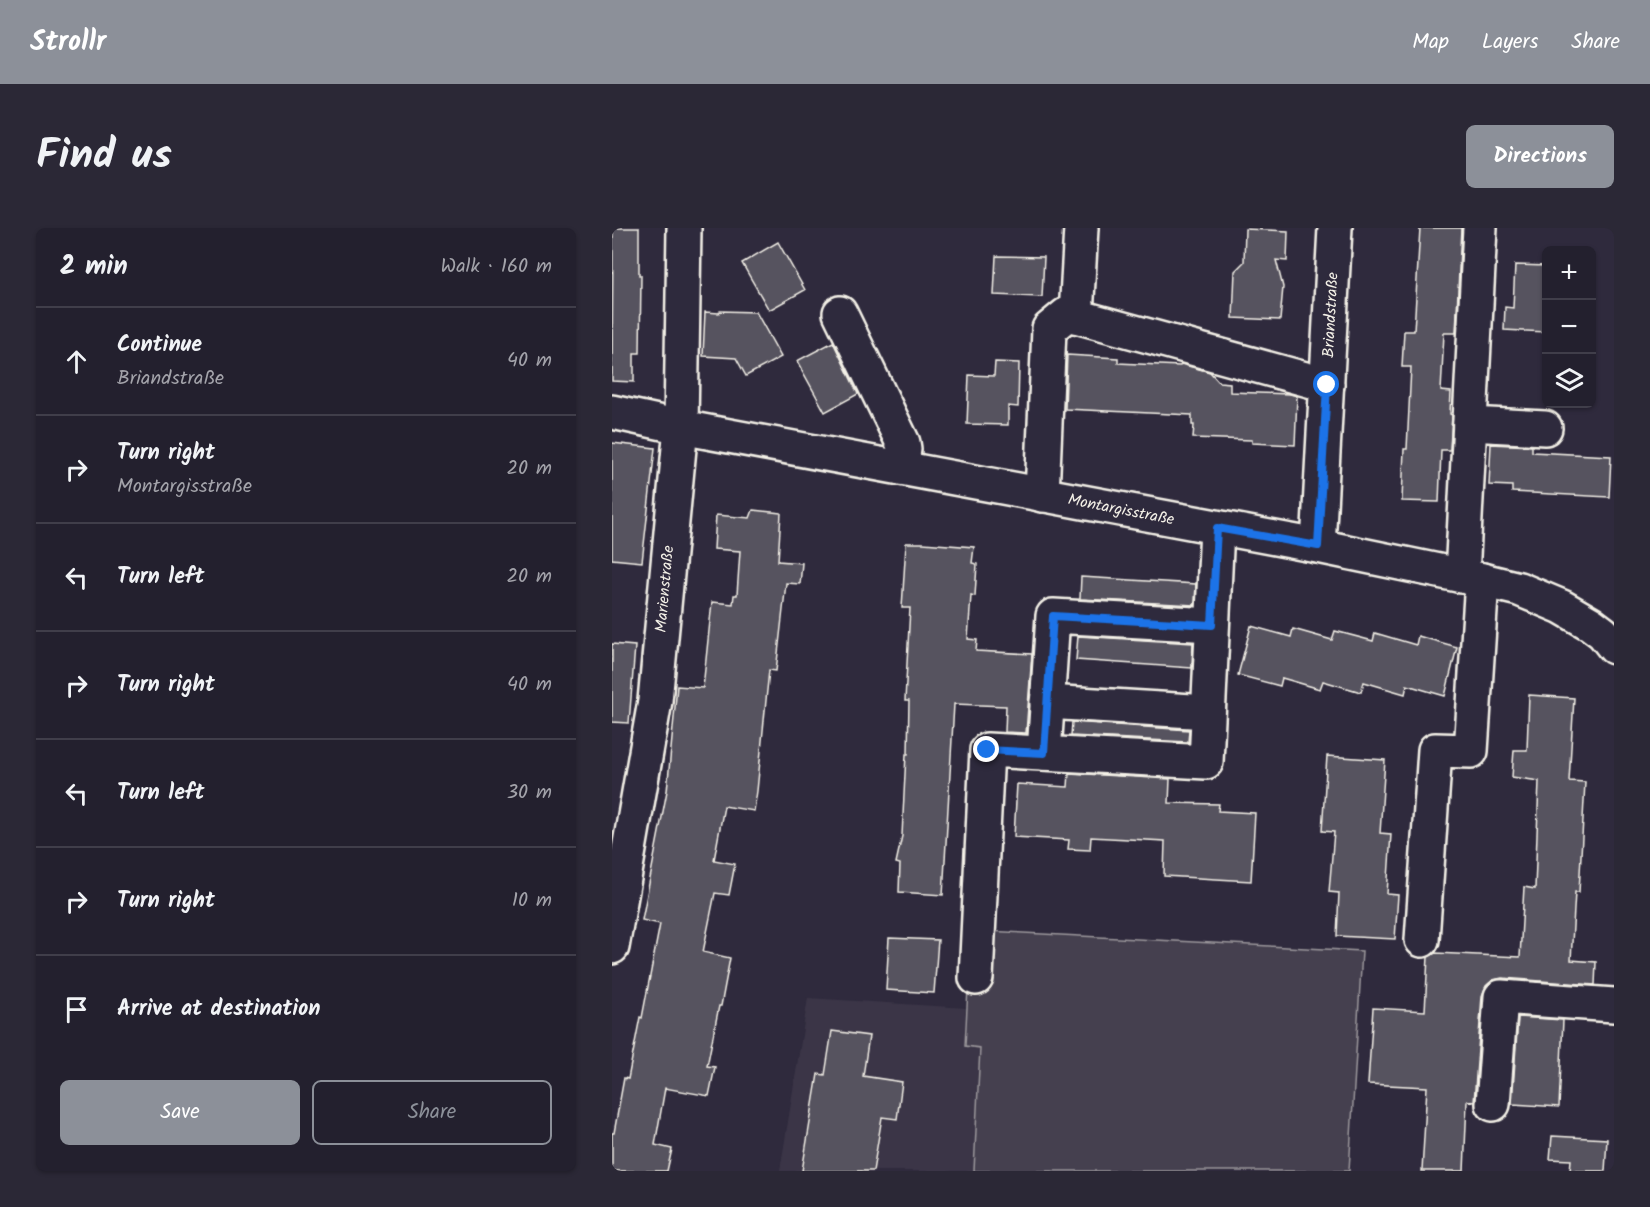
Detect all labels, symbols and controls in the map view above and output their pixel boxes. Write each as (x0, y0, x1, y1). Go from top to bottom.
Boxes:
text: Strollr (30, 20, 106, 65)
text: Map (1412, 26, 1449, 59)
text: Layers (1482, 26, 1538, 59)
text: Share (1571, 26, 1620, 59)
text: Find us (36, 123, 172, 190)
button: Directions (1466, 125, 1614, 188)
text: 2 min (60, 246, 128, 288)
map controls (1542, 246, 1596, 408)
button: + (1542, 246, 1596, 300)
text: Walk · 160 m (441, 251, 552, 283)
street label: Briandstraße (1316, 272, 1346, 358)
button: − (1542, 300, 1596, 354)
text: Continue (117, 328, 202, 363)
icon: ahead (60, 345, 93, 378)
text: 40 m (507, 345, 552, 377)
button: layers (1542, 354, 1596, 408)
text: Briandstraße (117, 363, 224, 395)
route start (1313, 371, 1339, 397)
text: Turn right (117, 436, 215, 471)
icon: right (60, 453, 93, 486)
text: 20 m (506, 453, 552, 485)
text: Montargisstraße (117, 471, 252, 503)
street label: Montargisstraße (1066, 487, 1176, 533)
street label: Marienstraße (649, 544, 681, 634)
text: Turn left (117, 560, 204, 595)
icon: left (60, 561, 93, 594)
text: 20 m (506, 561, 552, 593)
text: Turn right (117, 668, 215, 703)
icon: right (60, 669, 93, 702)
text: 40 m (507, 669, 552, 701)
route end (973, 736, 999, 762)
text: Turn left (117, 776, 204, 811)
icon: left (60, 777, 93, 810)
text: 30 m (507, 777, 552, 809)
text: Turn right (117, 884, 215, 919)
icon: right (60, 885, 93, 918)
text: 10 m (512, 885, 552, 917)
text: Arrive at destination (117, 992, 320, 1027)
icon: arrive (60, 993, 93, 1026)
button: Save (60, 1080, 300, 1145)
button: Share (312, 1080, 552, 1145)

